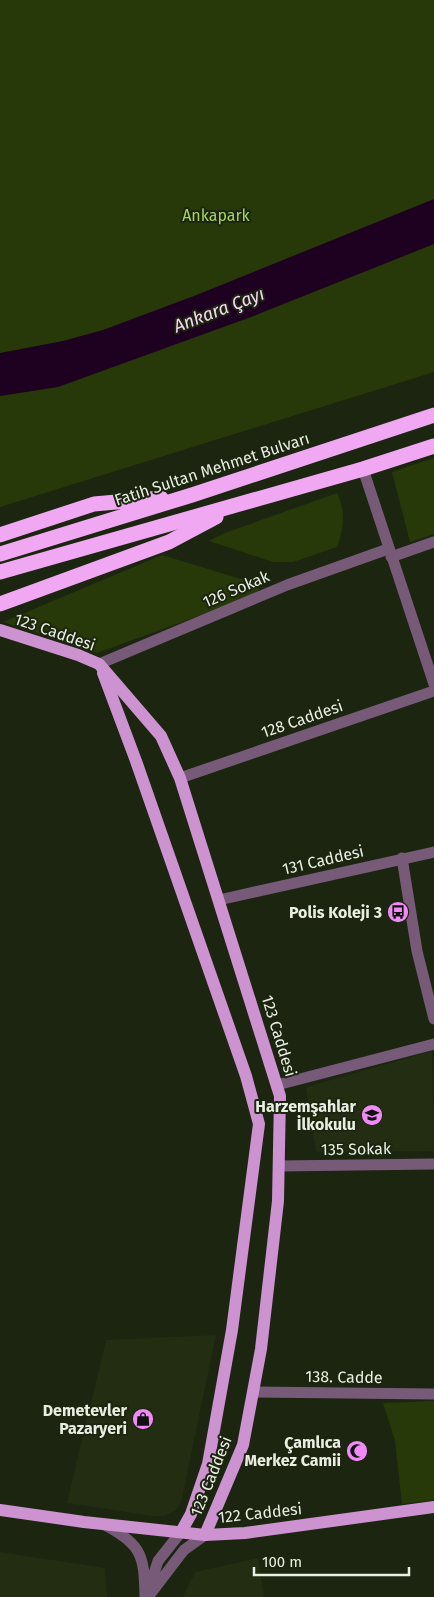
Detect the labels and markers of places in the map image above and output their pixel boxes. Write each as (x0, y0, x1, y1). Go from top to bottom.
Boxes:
bus stop icon: Polis Koleji 3 (386, 900, 410, 924)
place label: Polis Koleji 3 (289, 903, 382, 922)
place label: Harzemşahlar İlkokulu (255, 1097, 357, 1134)
school or university icon: Harzemşahlar İlkokulu (360, 1103, 384, 1127)
place label: Demetevler Pazaryeri (43, 1401, 128, 1438)
shop icon: Demetevler Pazaryeri (131, 1407, 155, 1431)
place label: Çamlıca Merkez Camii (244, 1433, 341, 1470)
mosque icon: Çamlıca Merkez Camii (345, 1439, 369, 1463)

